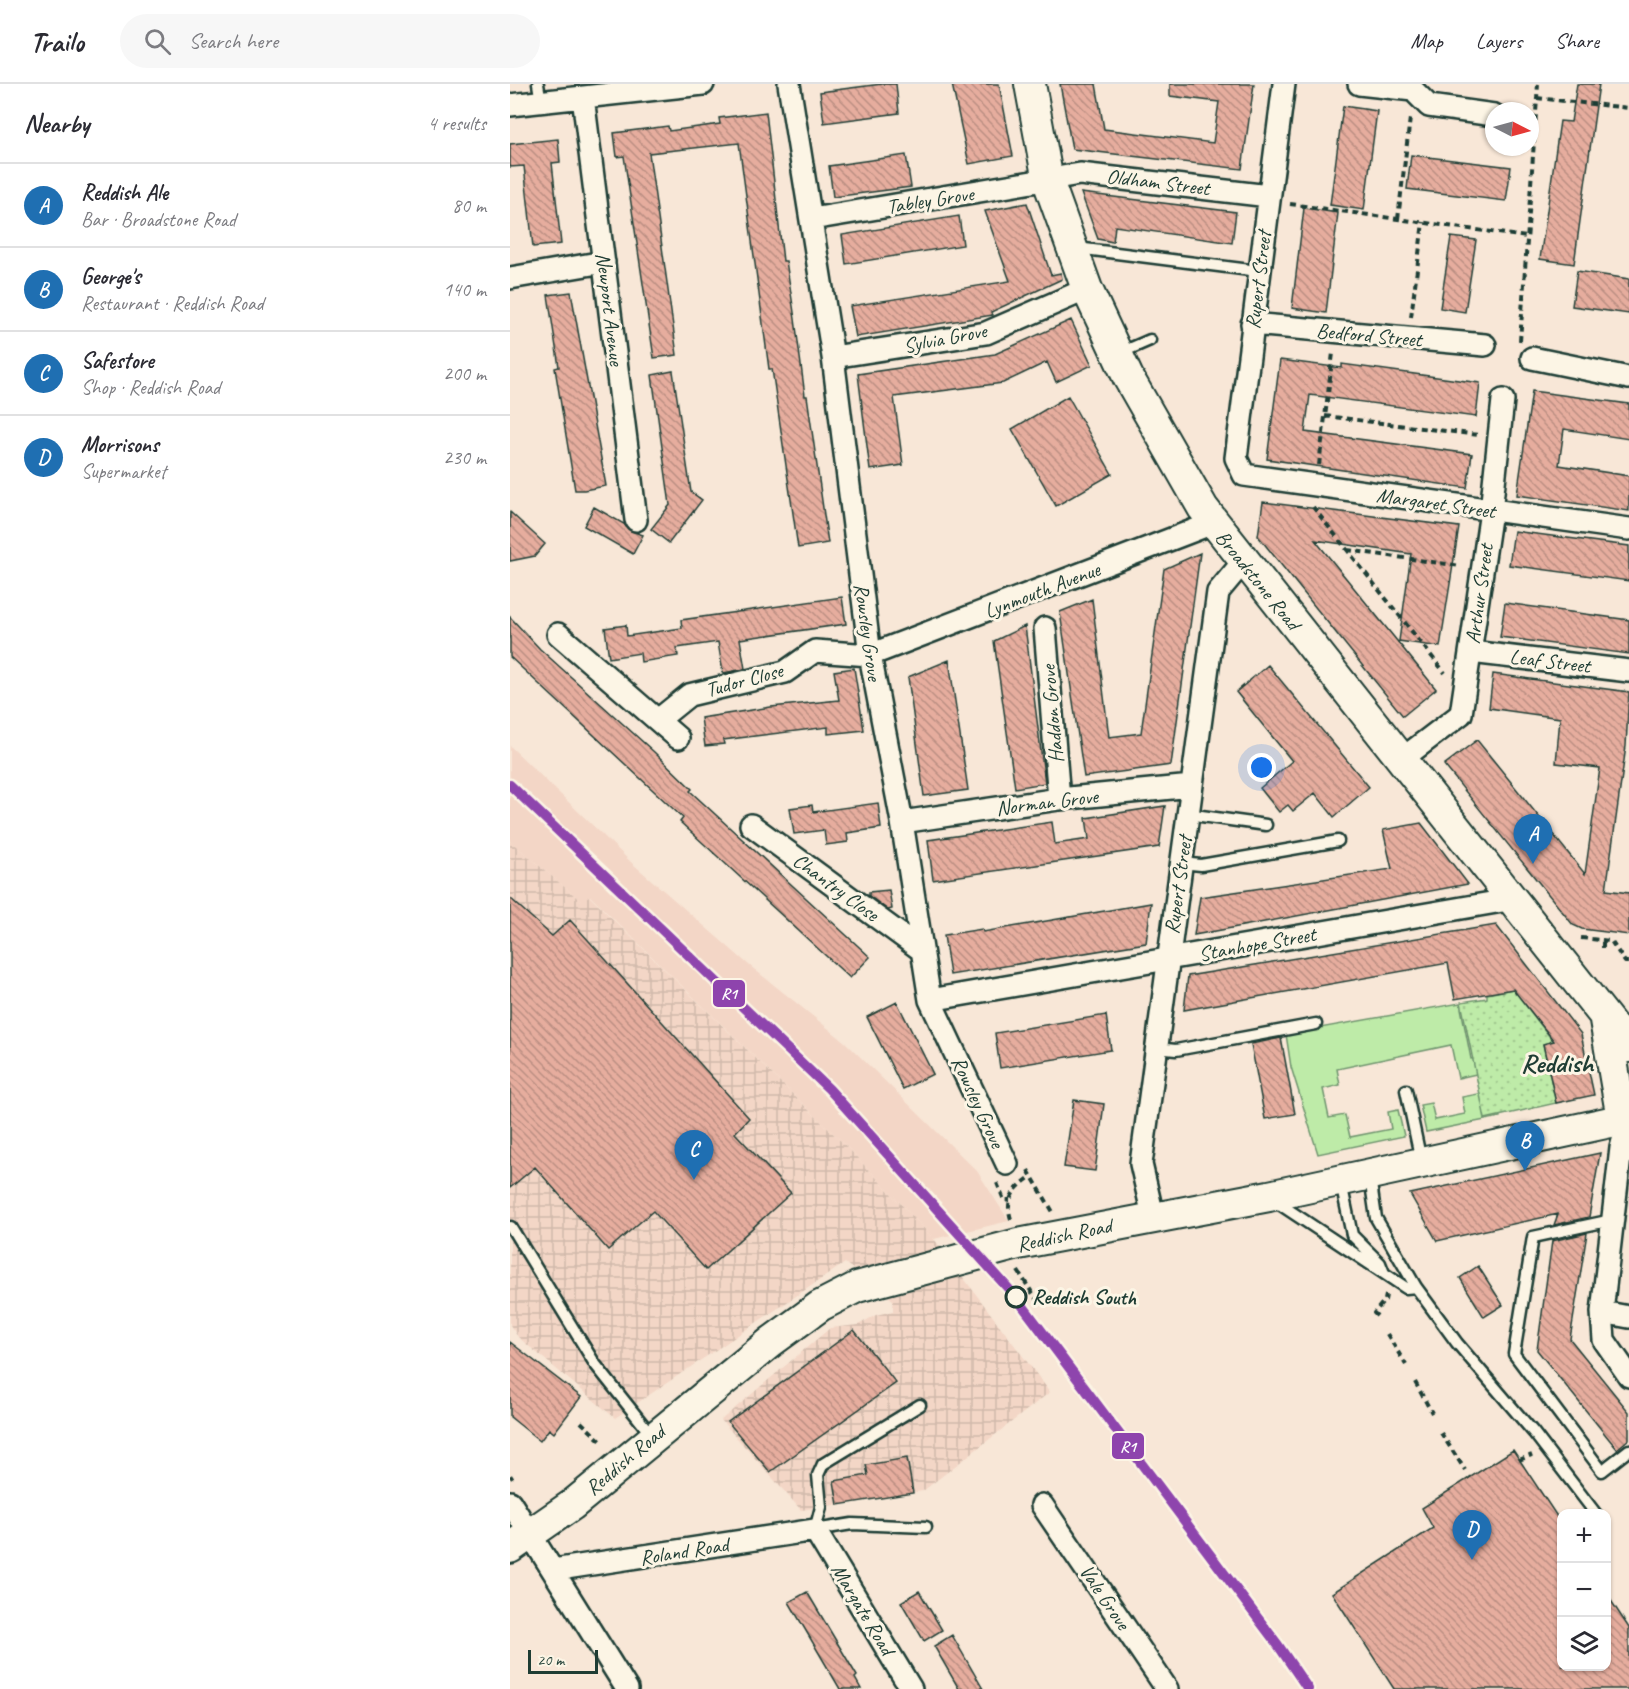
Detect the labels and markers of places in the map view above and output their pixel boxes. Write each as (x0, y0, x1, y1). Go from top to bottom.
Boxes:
pin: A (1514, 814, 1552, 864)
pin: B (1506, 1122, 1544, 1171)
pin: C (674, 1130, 714, 1180)
place label: Reddish South (1032, 1284, 1137, 1310)
marker: Reddish South (1005, 1286, 1027, 1308)
pin: D (1452, 1510, 1492, 1560)

